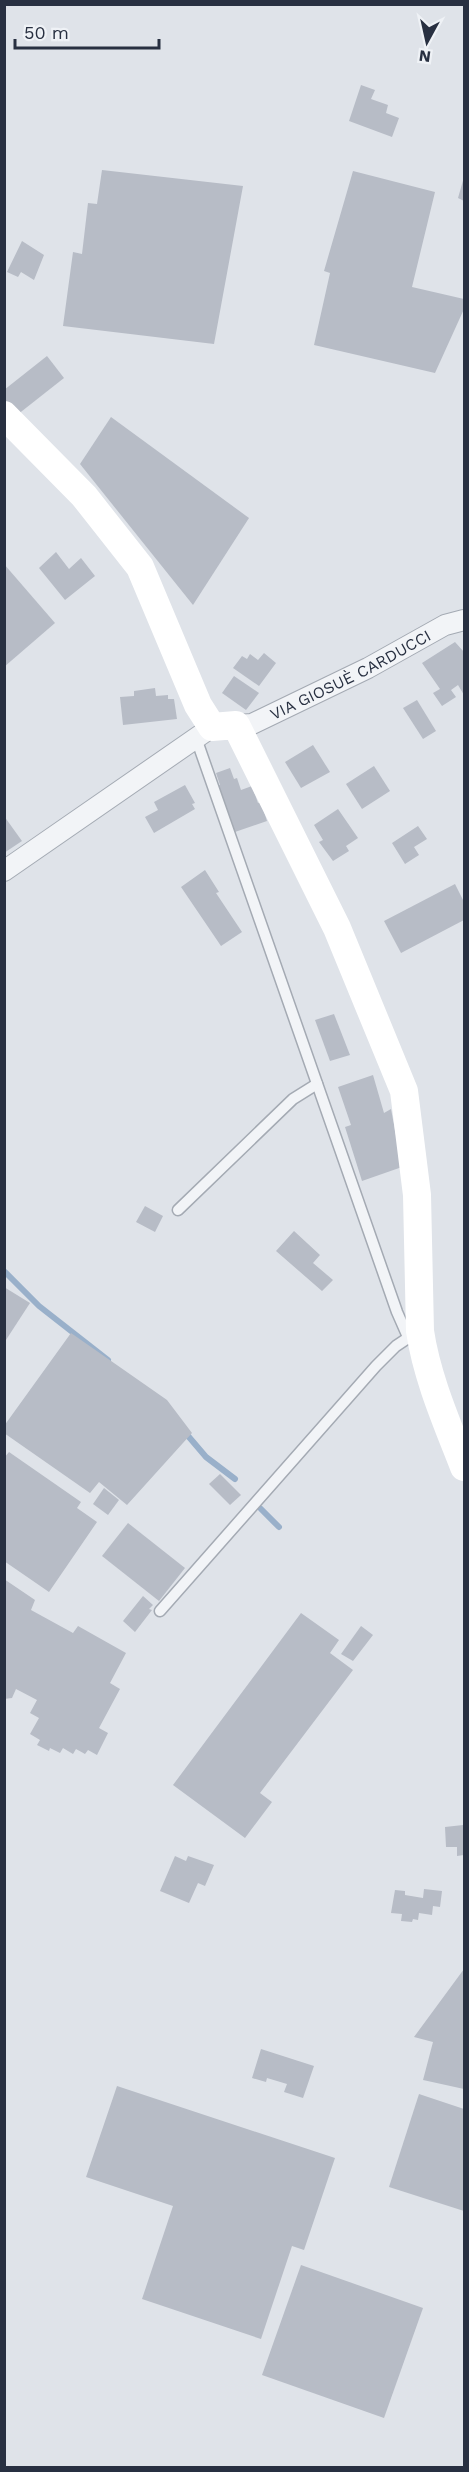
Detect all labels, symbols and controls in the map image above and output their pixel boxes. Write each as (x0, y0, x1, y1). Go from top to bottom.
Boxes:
scale bar (15, 12, 159, 50)
north arrow (397, 12, 457, 72)
text: 50 m (24, 22, 69, 43)
text: N (418, 46, 432, 67)
street label: VIA GIOSUÈ CARDUCCI (267, 626, 434, 723)

